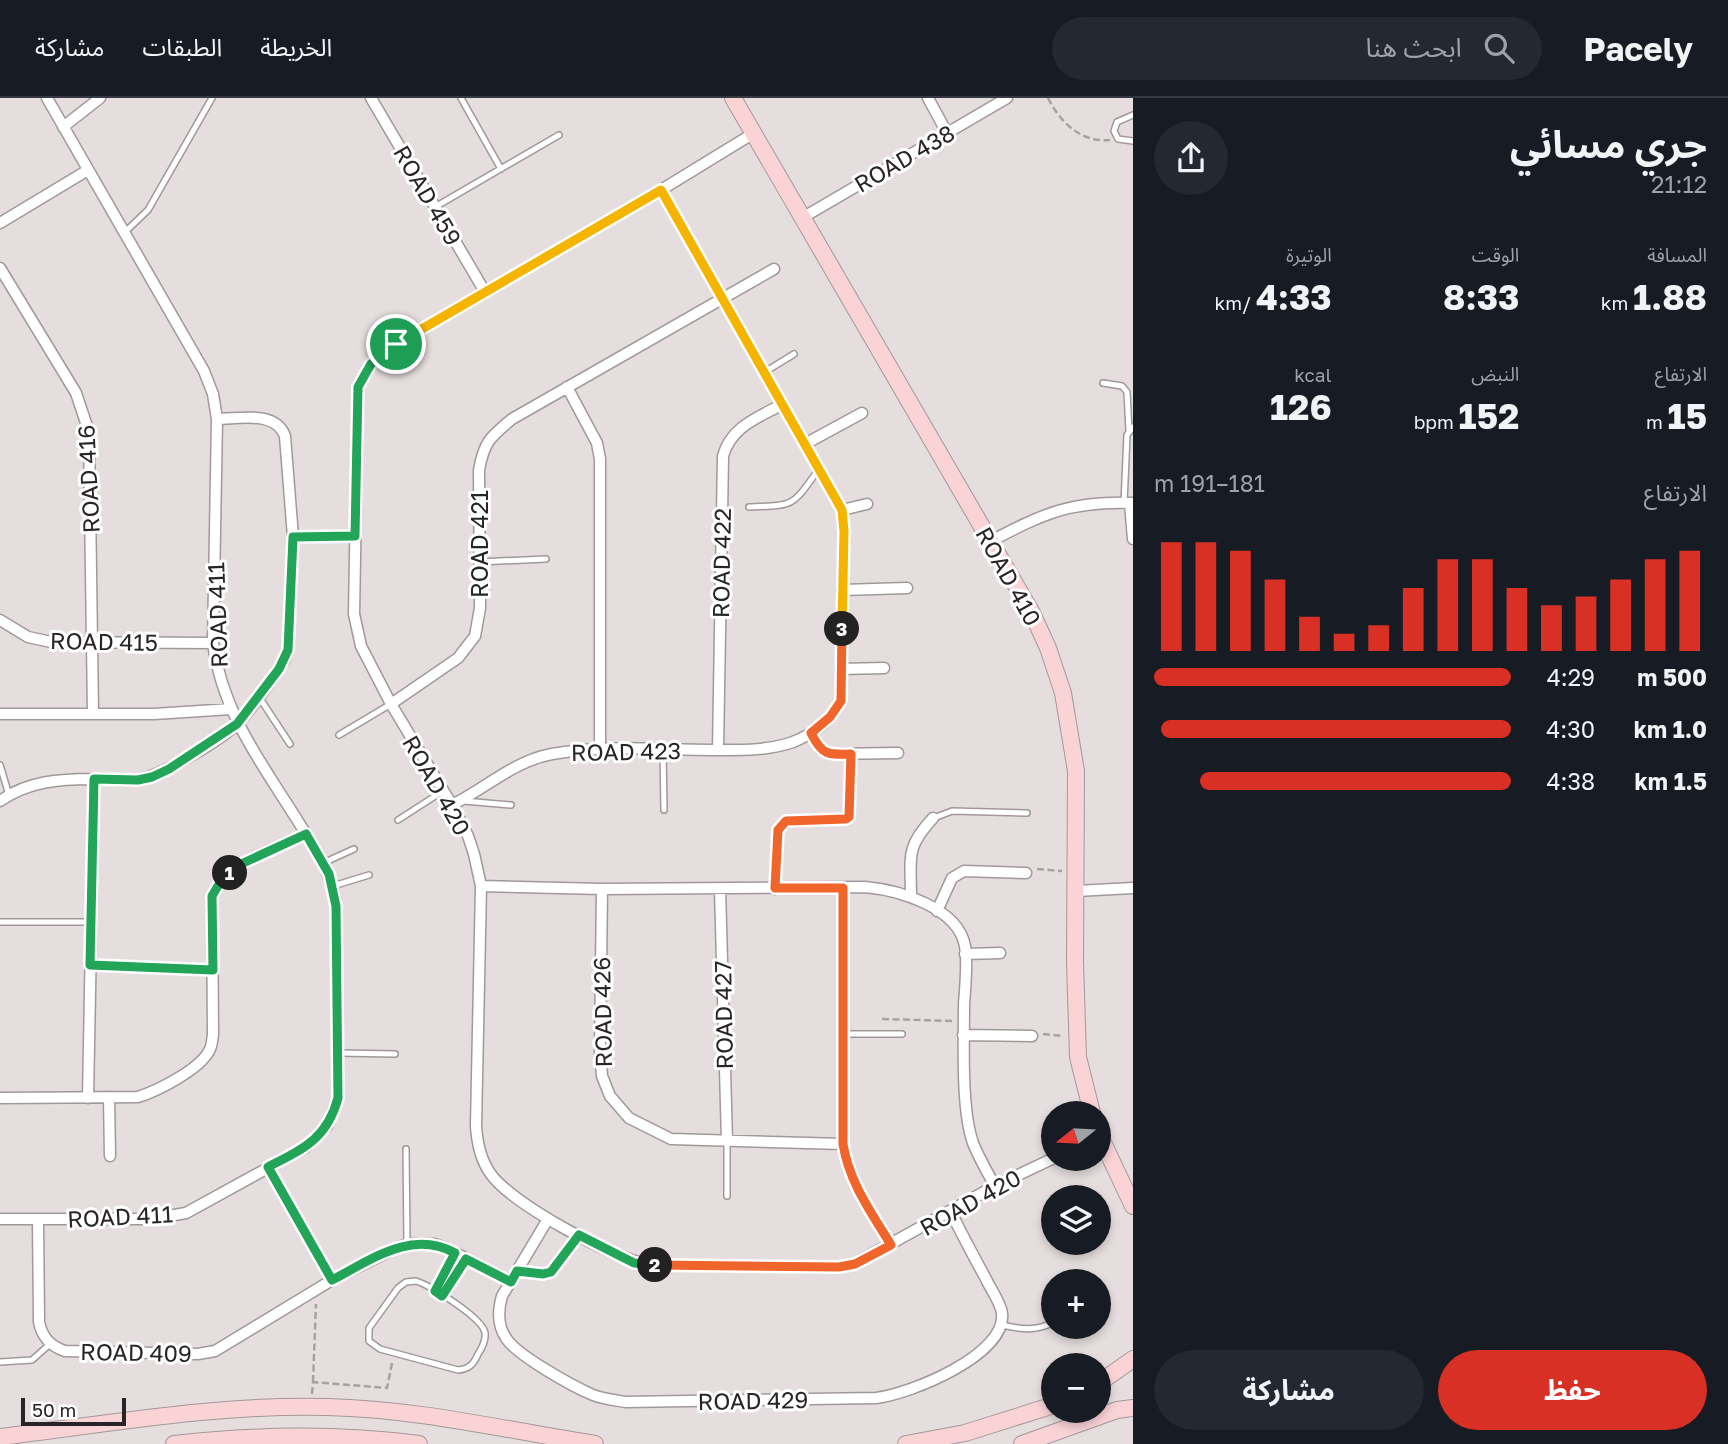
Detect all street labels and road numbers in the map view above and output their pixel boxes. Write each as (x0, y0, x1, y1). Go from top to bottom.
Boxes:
street label: ROAD 438 (849, 118, 959, 198)
street label: ROAD 459 (388, 140, 468, 250)
street label: ROAD 416 (71, 424, 105, 534)
street label: ROAD 421 (465, 490, 493, 598)
street label: ROAD 422 (706, 508, 736, 618)
street label: ROAD 410 (970, 522, 1048, 630)
street label: ROAD 411 (201, 562, 233, 668)
street label: ROAD 415 (50, 626, 158, 656)
street label: ROAD 420 (397, 730, 477, 840)
street label: ROAD 423 (571, 736, 681, 766)
street label: ROAD 426 (587, 956, 617, 1068)
street label: ROAD 427 (708, 960, 738, 1070)
street label: ROAD 420 (915, 1163, 1025, 1241)
street label: ROAD 411 (66, 1199, 174, 1233)
street label: ROAD 409 (80, 1337, 192, 1367)
street label: ROAD 429 (697, 1385, 809, 1415)

